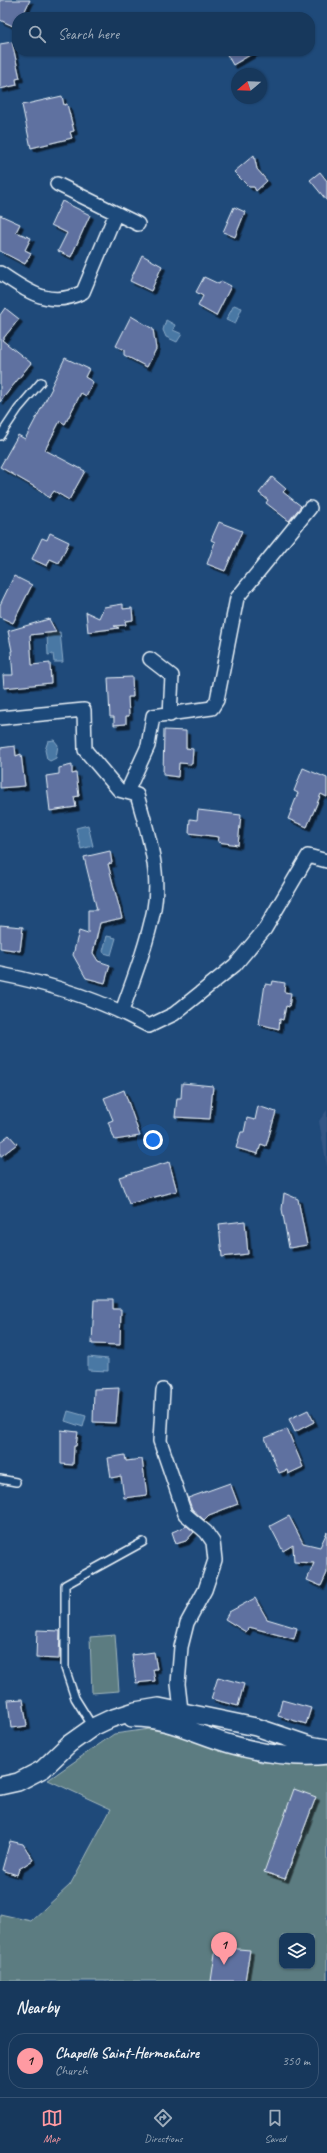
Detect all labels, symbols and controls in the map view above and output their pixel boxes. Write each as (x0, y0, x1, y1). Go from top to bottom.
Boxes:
search box (12, 12, 315, 56)
icon: search (26, 23, 48, 45)
text: Search here (58, 25, 119, 44)
north arrow (231, 68, 267, 104)
your location (143, 1130, 163, 1150)
pin: 1 (211, 1932, 237, 1965)
map controls (279, 1933, 315, 1969)
button: layers (279, 1933, 315, 1969)
text: Nearby (16, 1997, 59, 2018)
text: Chapelle Saint-Hermentaire (55, 2044, 199, 2063)
text: 1 (27, 2053, 33, 2069)
text: 350 m (282, 2053, 310, 2069)
text: Church (55, 2063, 88, 2079)
tab: Map (41, 2107, 63, 2145)
tab: Directions (144, 2107, 183, 2145)
tab: Saved (264, 2107, 286, 2145)

